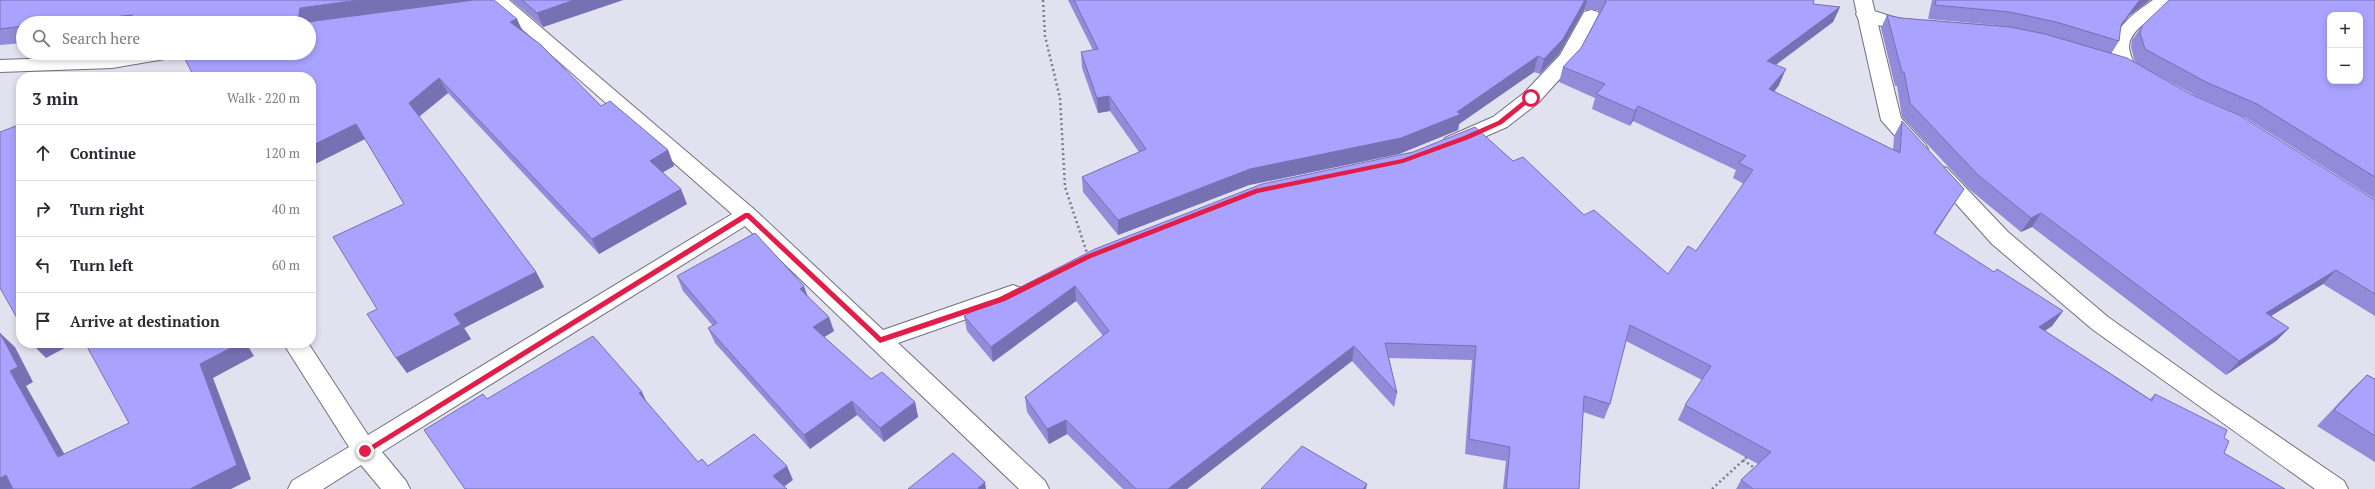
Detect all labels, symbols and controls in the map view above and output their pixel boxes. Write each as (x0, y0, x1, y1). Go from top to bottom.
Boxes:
map controls (2327, 12, 2363, 84)
button: + (2327, 12, 2363, 48)
search box (16, 16, 316, 60)
icon: search (30, 27, 52, 49)
text: Search here (62, 28, 140, 48)
button: − (2327, 48, 2363, 84)
text: 3 min (32, 87, 79, 110)
text: Walk · 220 m (227, 89, 300, 107)
route start (1522, 89, 1540, 107)
icon: ahead (32, 142, 54, 164)
text: Continue (70, 143, 136, 163)
text: 120 m (265, 144, 300, 162)
icon: right (32, 198, 54, 220)
text: Turn right (70, 199, 145, 219)
text: 40 m (272, 200, 300, 218)
icon: left (32, 254, 54, 276)
text: Turn left (70, 255, 134, 275)
text: 60 m (272, 256, 300, 274)
icon: arrive (32, 310, 54, 332)
text: Arrive at destination (70, 311, 220, 331)
route end (356, 442, 374, 460)

